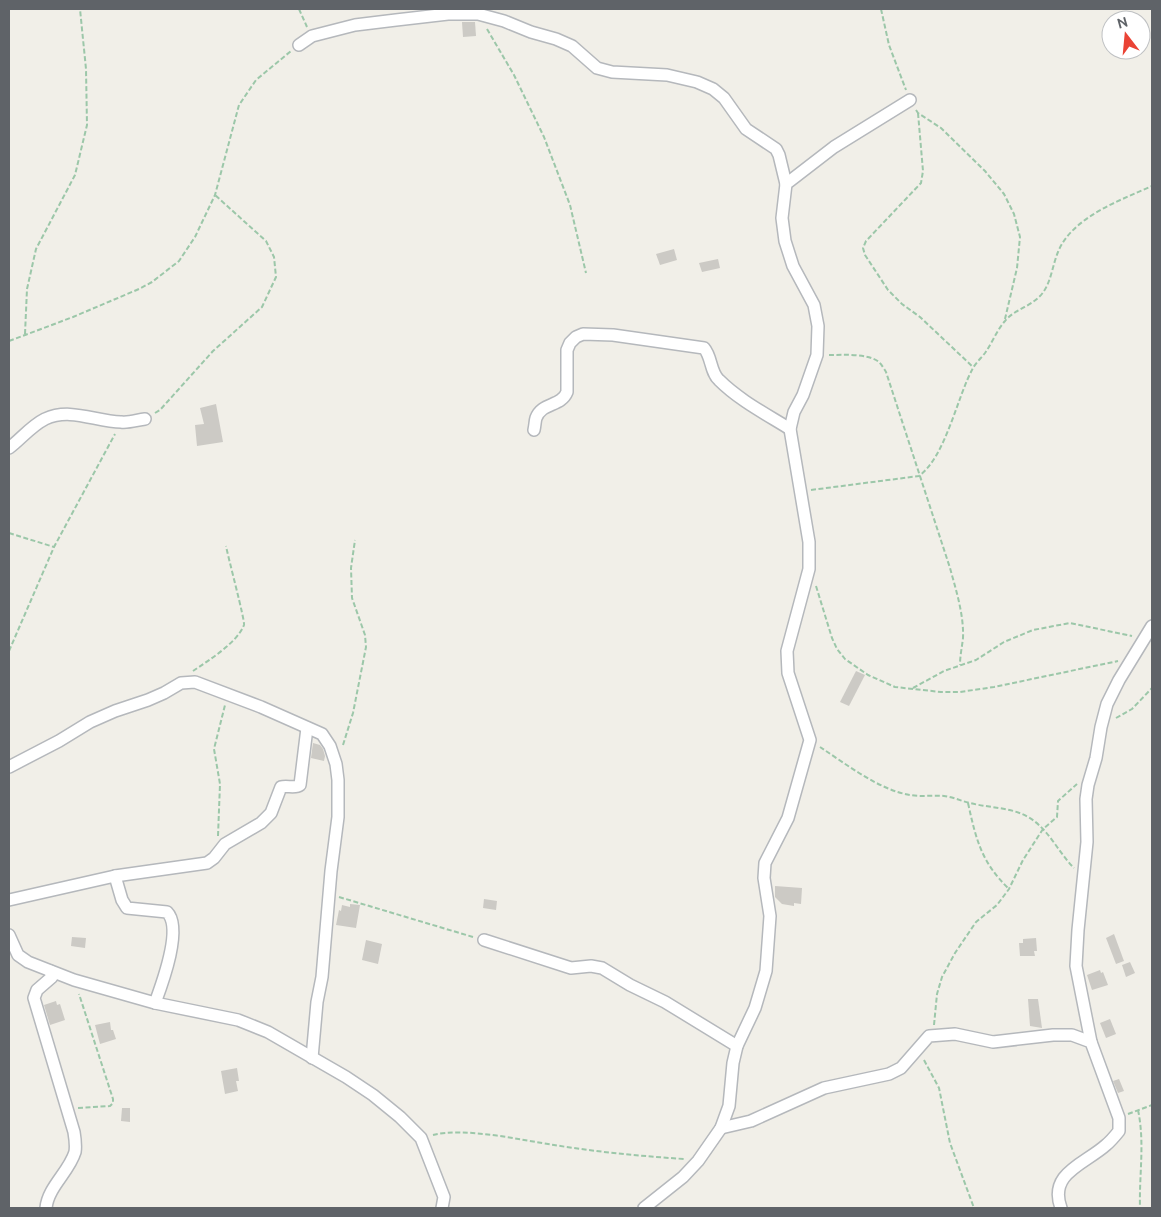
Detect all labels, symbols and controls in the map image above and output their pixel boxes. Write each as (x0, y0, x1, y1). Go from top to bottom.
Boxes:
north arrow (1101, 10, 1151, 60)
text: N (1115, 13, 1130, 32)

